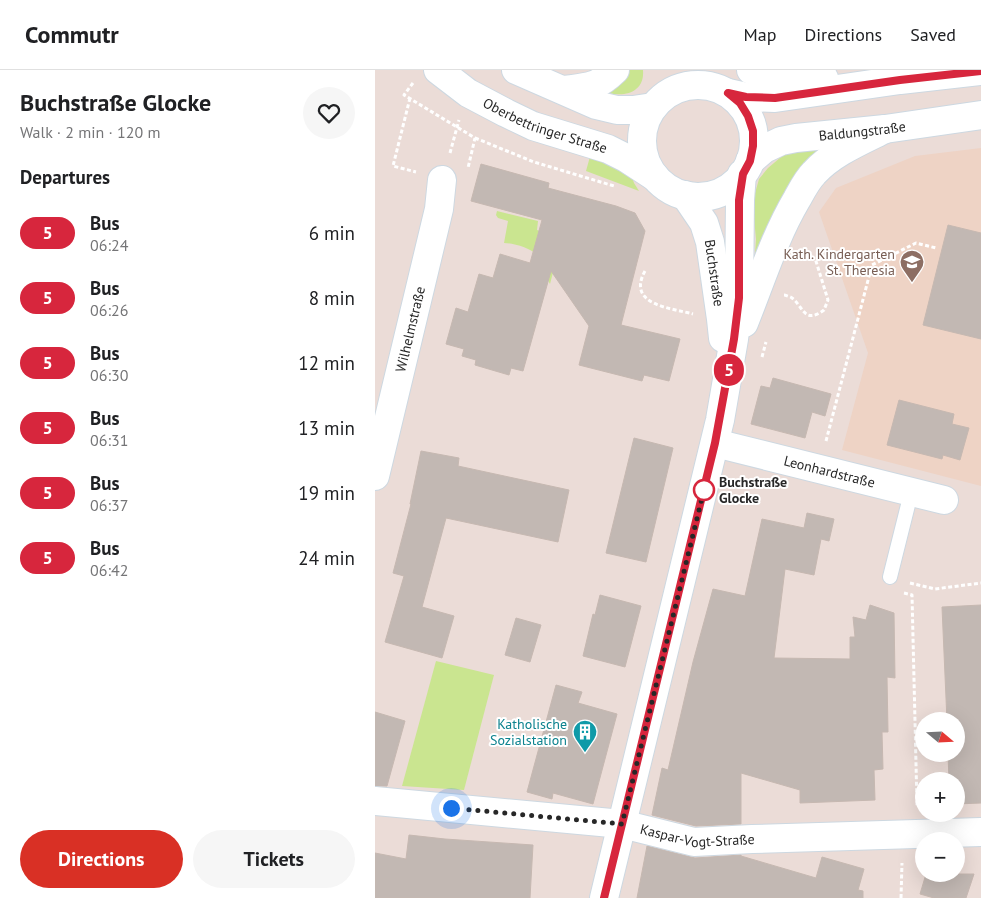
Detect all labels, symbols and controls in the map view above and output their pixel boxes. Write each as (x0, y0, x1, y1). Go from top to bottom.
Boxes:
text: Commutr (25, 19, 119, 50)
text: Map (744, 23, 776, 46)
text: Directions (804, 23, 882, 46)
text: Saved (910, 23, 956, 46)
text: Buchstraße Glocke (20, 87, 211, 118)
button: heart (303, 87, 355, 139)
street label: Oberbettringer Straße (480, 94, 609, 157)
street label: Baldungstraße (818, 117, 907, 145)
text: Walk · 2 min · 120 m (20, 122, 160, 142)
text: Departures (20, 165, 110, 189)
text: Bus (90, 211, 119, 235)
text: 5 (42, 221, 53, 244)
text: 6 min (309, 221, 355, 245)
text: 06:24 (90, 235, 128, 255)
street label: Buchstraße (701, 238, 728, 308)
place label: Kath. Kindergarten St. Theresia (784, 245, 895, 279)
school or university icon: Kath. Kindergarten St. Theresia (899, 249, 925, 283)
text: Bus (90, 276, 119, 300)
street label: Wilhelmstraße (391, 285, 429, 374)
text: 5 (42, 286, 53, 309)
text: 8 min (309, 286, 355, 310)
text: 06:26 (90, 300, 128, 320)
text: Bus (90, 341, 119, 365)
text: 5 (42, 351, 53, 374)
text: 12 min (298, 351, 355, 375)
line badge: 5 (713, 354, 745, 386)
text: 5 (724, 358, 734, 381)
text: 06:30 (90, 365, 128, 385)
text: Bus (90, 406, 119, 430)
text: 5 (42, 416, 53, 439)
text: 13 min (298, 416, 355, 440)
text: 06:31 (90, 430, 128, 450)
street label: Leonhardstraße (782, 451, 877, 492)
text: Bus (90, 471, 119, 495)
place label: Buchstraße Glocke (719, 473, 787, 507)
marker: Buchstraße Glocke (693, 479, 715, 501)
text: 5 (42, 481, 53, 504)
text: 19 min (298, 481, 355, 505)
text: 06:37 (90, 495, 128, 515)
text: Bus (90, 536, 119, 560)
text: 5 (42, 546, 53, 569)
text: 24 min (298, 546, 355, 570)
text: 06:42 (90, 560, 128, 580)
north arrow (915, 712, 965, 762)
map controls (915, 712, 965, 882)
place label: Katholische Sozialstation (490, 715, 567, 749)
building icon: Katholische Sozialstation (572, 719, 598, 753)
button: + (915, 772, 965, 822)
your location (439, 796, 464, 821)
street label: Kaspar-Vogt-Straße (638, 820, 755, 851)
button: Directions (20, 830, 183, 888)
button: Tickets (193, 830, 355, 888)
button: − (915, 832, 965, 882)

